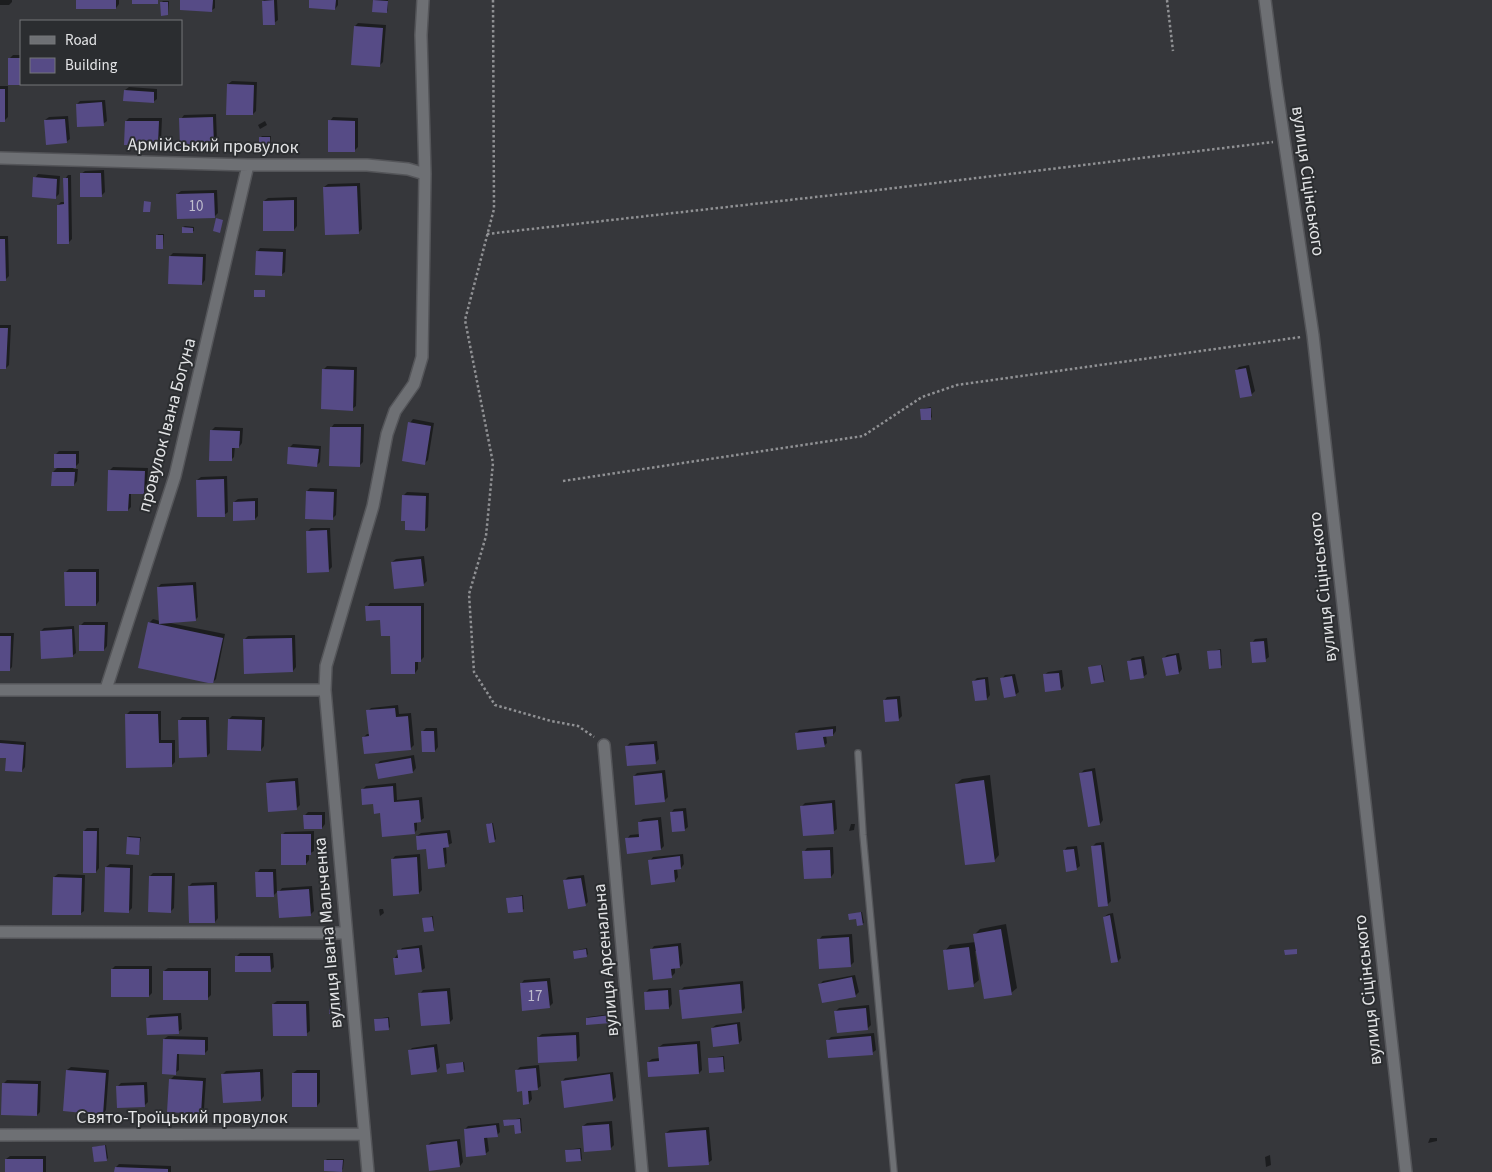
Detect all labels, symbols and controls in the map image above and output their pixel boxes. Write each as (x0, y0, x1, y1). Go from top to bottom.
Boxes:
legend (20, 20, 182, 85)
text: Road (65, 30, 97, 51)
text: Building (65, 55, 118, 76)
street label: вулиця Сіцінського (1285, 104, 1331, 258)
street label: Армійський провулок (127, 132, 299, 160)
house number: 10 (189, 196, 203, 217)
street label: провулок Івана Богуна (132, 335, 202, 515)
street label: вулиця Сіцінського (1303, 511, 1343, 663)
street label: вулиця Івана Мальченка (307, 836, 349, 1030)
street label: вулиця Арсенальна (587, 883, 625, 1037)
street label: вулиця Сіцінського (1348, 914, 1388, 1066)
house number: 17 (528, 986, 542, 1007)
street label: Свято-Троїцький провулок (76, 1105, 288, 1130)

